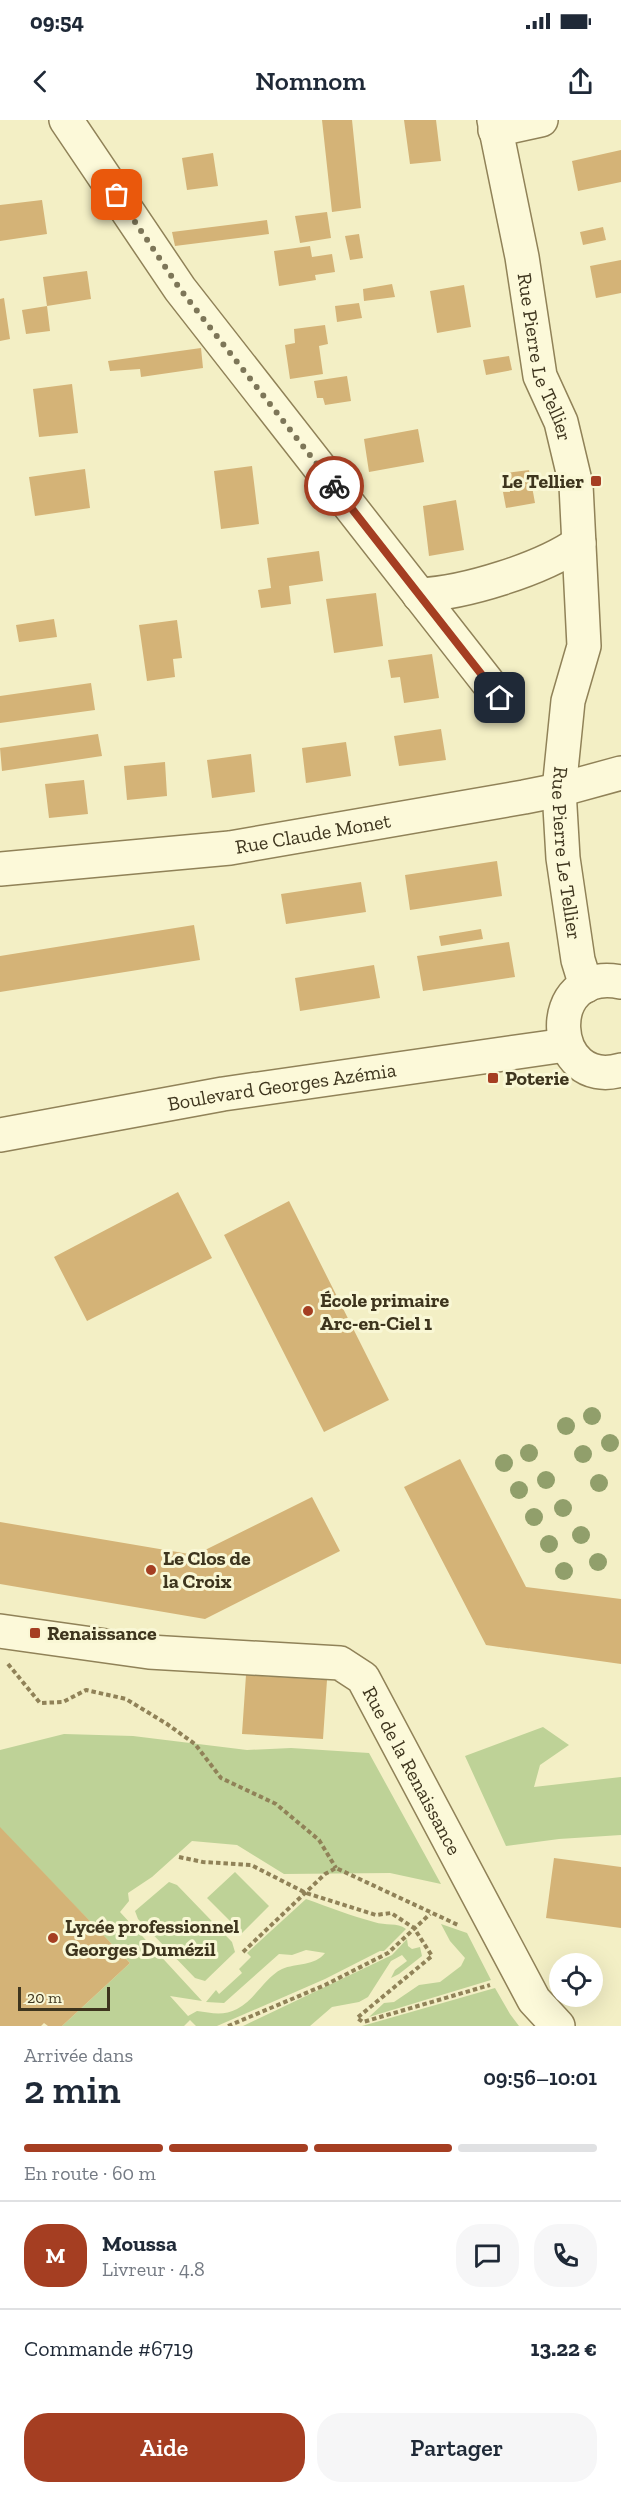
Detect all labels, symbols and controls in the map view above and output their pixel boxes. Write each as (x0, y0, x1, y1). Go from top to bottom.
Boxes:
text: 09:54 (30, 8, 84, 35)
icon: back (24, 65, 57, 98)
text: Nomnom (255, 65, 366, 97)
icon: share (564, 65, 597, 98)
pin (91, 169, 142, 220)
icon: bag (100, 178, 133, 211)
street label: Rue Pierre Le Tellier (513, 271, 577, 443)
courier (304, 456, 364, 516)
place label: Le Tellier (502, 469, 584, 493)
icon: bike (318, 470, 351, 503)
marker: Le Tellier (589, 474, 603, 488)
pin (474, 672, 525, 723)
icon: home (483, 681, 516, 714)
street label: Rue Pierre Le Tellier (547, 766, 587, 941)
street label: Rue Claude Monet (233, 808, 393, 859)
street label: Boulevard Georges Azémia (166, 1057, 398, 1116)
place label: Poterie (505, 1066, 569, 1090)
marker: Poterie (486, 1071, 500, 1085)
place label: École primaire Arc-en-Ciel 1 (320, 1288, 449, 1335)
marker: École primaire Arc-en-Ciel 1 (301, 1304, 315, 1318)
place label: Le Clos de la Croix (163, 1546, 251, 1593)
marker: Le Clos de la Croix (144, 1563, 158, 1577)
place label: Renaissance (47, 1621, 157, 1645)
marker: Renaissance (28, 1626, 42, 1640)
street label: Rue de la Renaissance (358, 1682, 467, 1859)
place label: Lycée professionnel Georges Dumézil (65, 1914, 239, 1961)
marker: Lycée professionnel Georges Dumézil (46, 1931, 60, 1945)
map controls (549, 1953, 603, 2007)
button: locate (549, 1953, 603, 2007)
scale bar (18, 1984, 110, 2012)
text: 20 m (27, 1988, 62, 2007)
text: Arrivée dans (24, 2043, 133, 2067)
text: 09:56–10:01 (483, 2064, 597, 2091)
text: 2 min (24, 2066, 121, 2113)
text: En route · 60 m (24, 2161, 156, 2185)
button: chat (456, 2224, 519, 2287)
button: phone (534, 2224, 597, 2287)
text: Moussa (102, 2230, 177, 2257)
text: M (46, 2242, 65, 2269)
text: Livreur · 4.8 (102, 2257, 205, 2281)
text: Commande #6719 (24, 2335, 193, 2362)
text: 13.22 € (531, 2335, 597, 2362)
button: Aide (24, 2413, 305, 2482)
button: Partager (317, 2413, 597, 2482)

